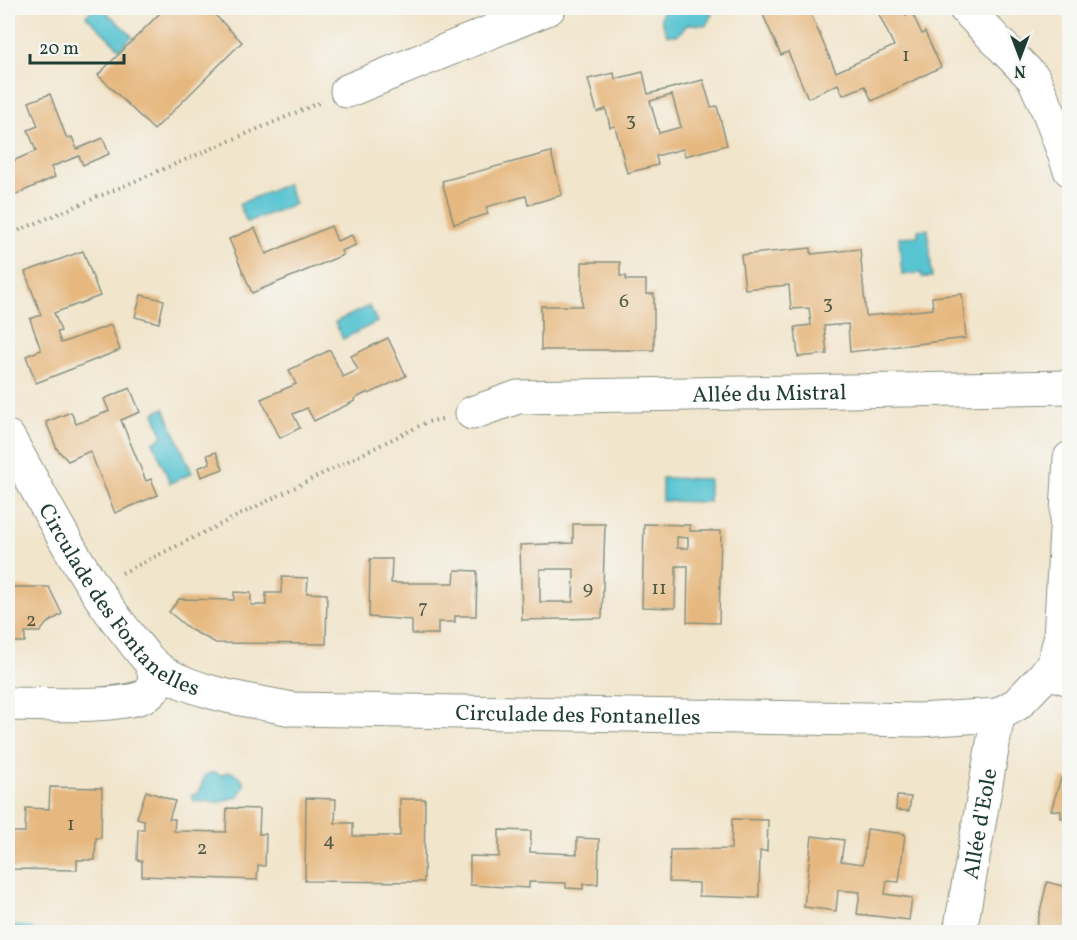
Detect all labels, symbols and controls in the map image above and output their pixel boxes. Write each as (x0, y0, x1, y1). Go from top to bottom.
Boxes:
scale bar (30, 27, 124, 65)
north arrow (990, 27, 1050, 87)
text: 20 m (39, 37, 79, 62)
house number: 1 (902, 42, 910, 70)
text: N (1014, 59, 1026, 81)
house number: 3 (626, 107, 636, 135)
house number: 6 (619, 288, 629, 316)
house number: 3 (823, 290, 833, 318)
street label: Allée du Mistral (692, 378, 847, 412)
street label: Circulade des Fontanelles (30, 498, 203, 705)
house number: 9 (583, 575, 593, 603)
house number: 11 (651, 575, 667, 603)
house number: 7 (418, 594, 428, 622)
house number: 2 (26, 607, 36, 635)
street label: Circulade des Fontanelles (455, 699, 701, 734)
street label: Allée d'Eole (956, 766, 1006, 882)
house number: 1 (67, 811, 75, 839)
house number: 4 (323, 827, 335, 855)
house number: 2 (197, 835, 207, 863)

